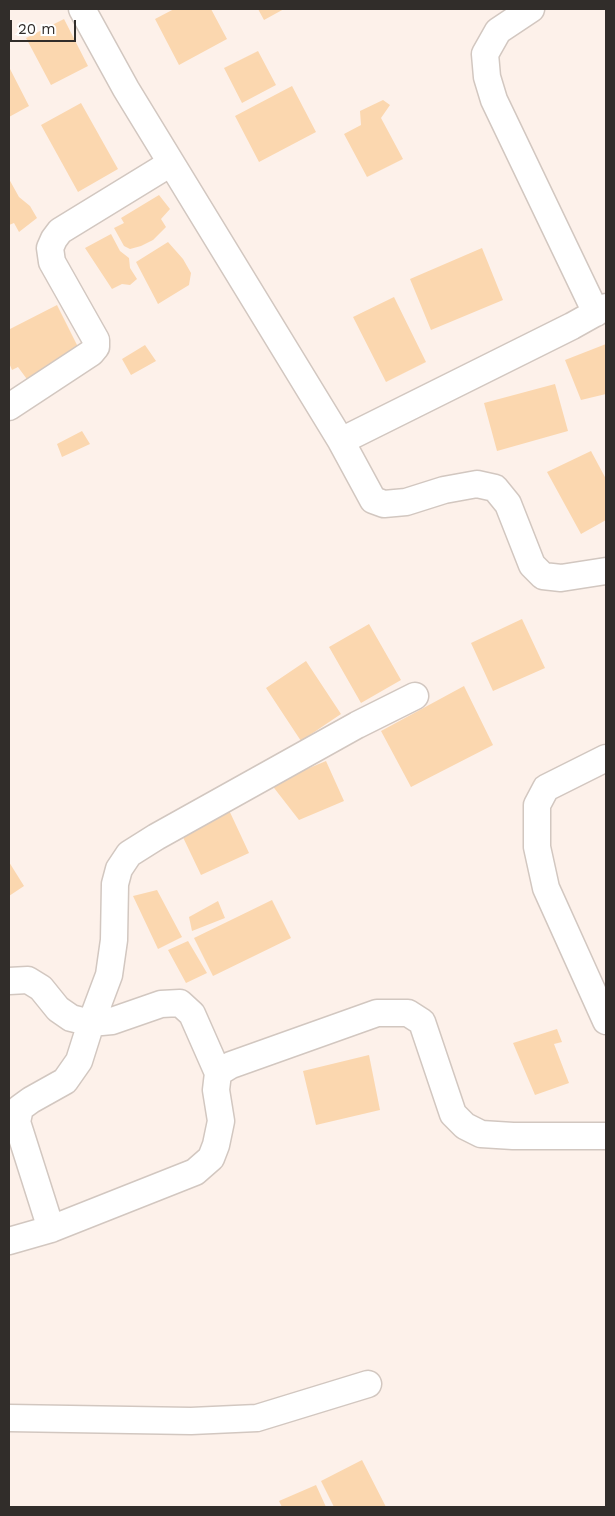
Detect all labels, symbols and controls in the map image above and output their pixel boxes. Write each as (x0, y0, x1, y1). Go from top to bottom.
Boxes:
scale bar (12, 10, 79, 42)
text: 20 m (18, 20, 56, 38)

